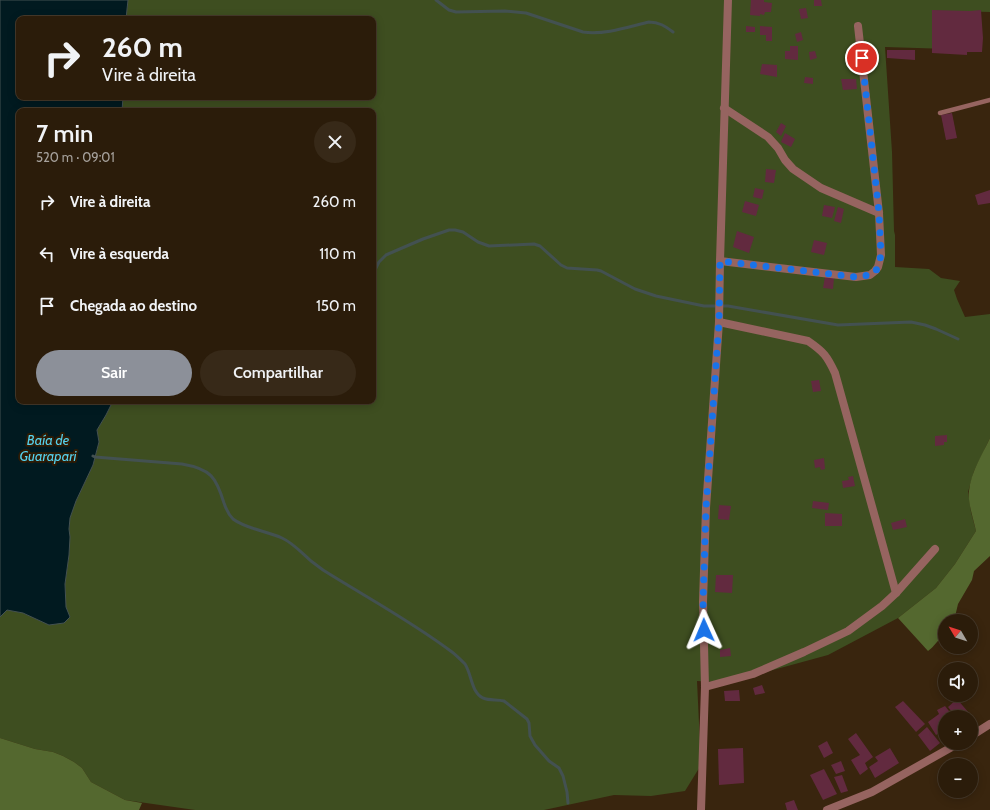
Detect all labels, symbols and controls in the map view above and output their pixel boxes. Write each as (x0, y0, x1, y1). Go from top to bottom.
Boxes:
text: 260 m (102, 30, 183, 64)
icon: right (36, 32, 88, 84)
pin (845, 41, 879, 75)
icon: arrive (851, 47, 873, 69)
text: Vire à direita (102, 64, 196, 86)
text: 7 min (36, 119, 93, 148)
button: close (314, 121, 356, 163)
text: 520 m · 09:01 (36, 149, 115, 165)
icon: right (36, 191, 58, 213)
text: Vire à direita (70, 193, 151, 211)
text: 260 m (313, 193, 356, 211)
icon: left (36, 243, 58, 265)
text: Vire à esquerda (70, 245, 169, 263)
text: 110 m (319, 245, 356, 263)
icon: arrive (36, 295, 58, 317)
text: Chegada ao destino (70, 297, 197, 315)
text: 150 m (316, 297, 356, 315)
button: Sair (36, 350, 192, 396)
button: Compartilhar (200, 350, 356, 396)
water label: Baía de Guarapari (19, 431, 78, 465)
position arrow (683, 609, 725, 651)
north arrow (938, 614, 978, 654)
map controls (938, 614, 978, 798)
button: sound (938, 662, 978, 702)
button: + (938, 710, 978, 750)
button: − (938, 758, 978, 798)

